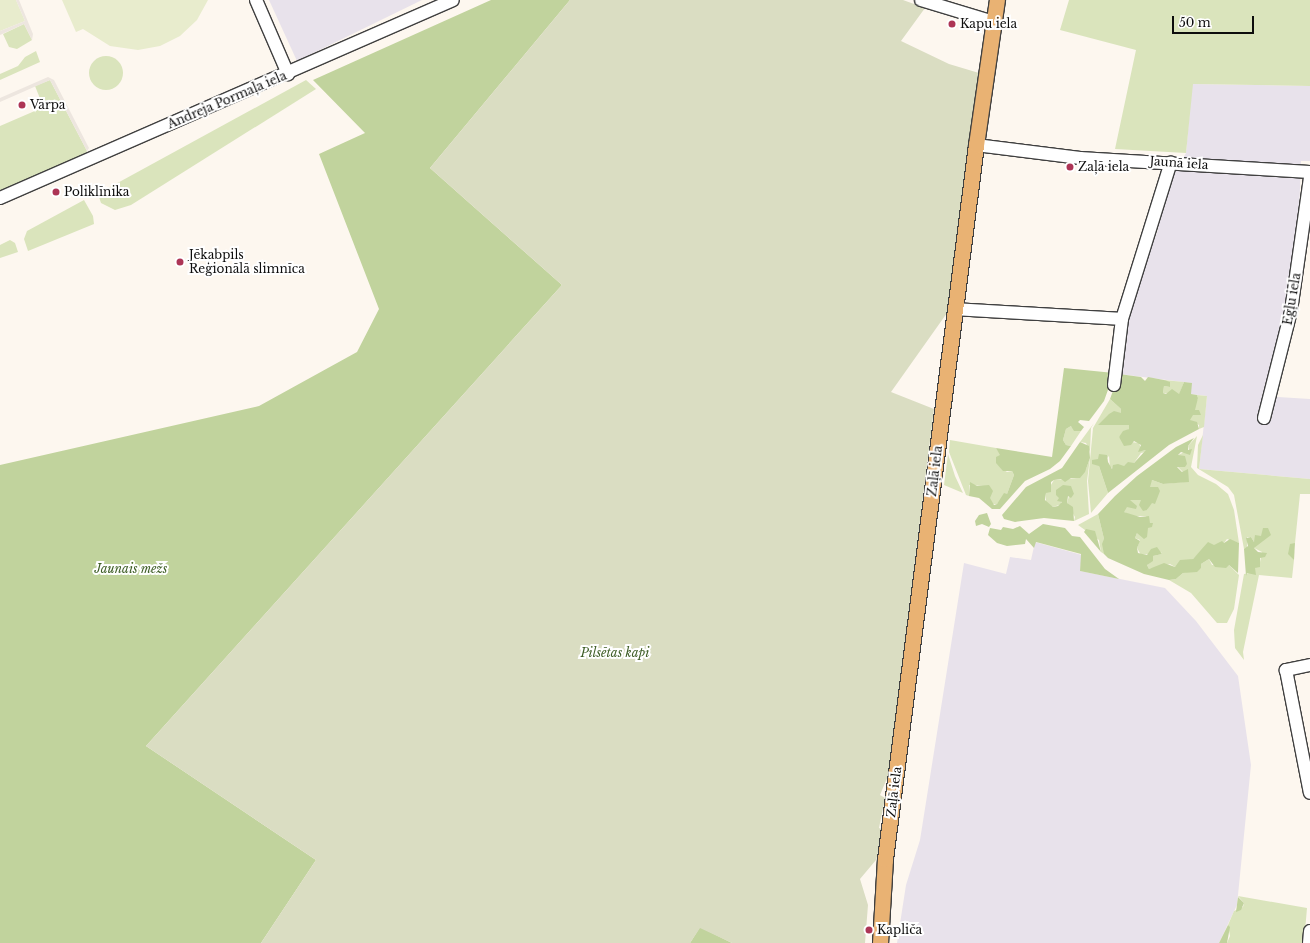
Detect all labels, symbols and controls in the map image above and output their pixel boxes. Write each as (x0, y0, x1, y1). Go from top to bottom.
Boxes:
scale bar (1174, 8, 1256, 34)
text: 50 m (1179, 15, 1211, 30)
place label: Kapu iela (960, 17, 1017, 31)
marker: Kapu iela (947, 19, 957, 29)
street label: Andreja Pormaļa iela (165, 68, 289, 132)
place label: Vārpa (30, 98, 65, 112)
marker: Vārpa (17, 100, 27, 110)
street label: Jaunā iela (1149, 154, 1209, 172)
place label: Zaļā iela (1078, 160, 1129, 174)
marker: Zaļā iela (1065, 162, 1075, 172)
place label: Poliklīnika (64, 185, 130, 199)
marker: Poliklīnika (51, 187, 61, 197)
place label: Jēkabpils Reģionālā slimnīca (189, 248, 305, 276)
marker: Jēkabpils Reģionālā slimnīca (174, 256, 186, 268)
street label: Egļu iela (1280, 272, 1304, 326)
street label: Zaļā iela (925, 445, 945, 497)
park label: Jaunais mežs (94, 562, 168, 576)
park label: Pilsētas kapi (581, 646, 649, 660)
street label: Zaļā iela (884, 766, 904, 818)
place label: Kapliča (877, 923, 922, 937)
marker: Kapliča (864, 925, 874, 935)

